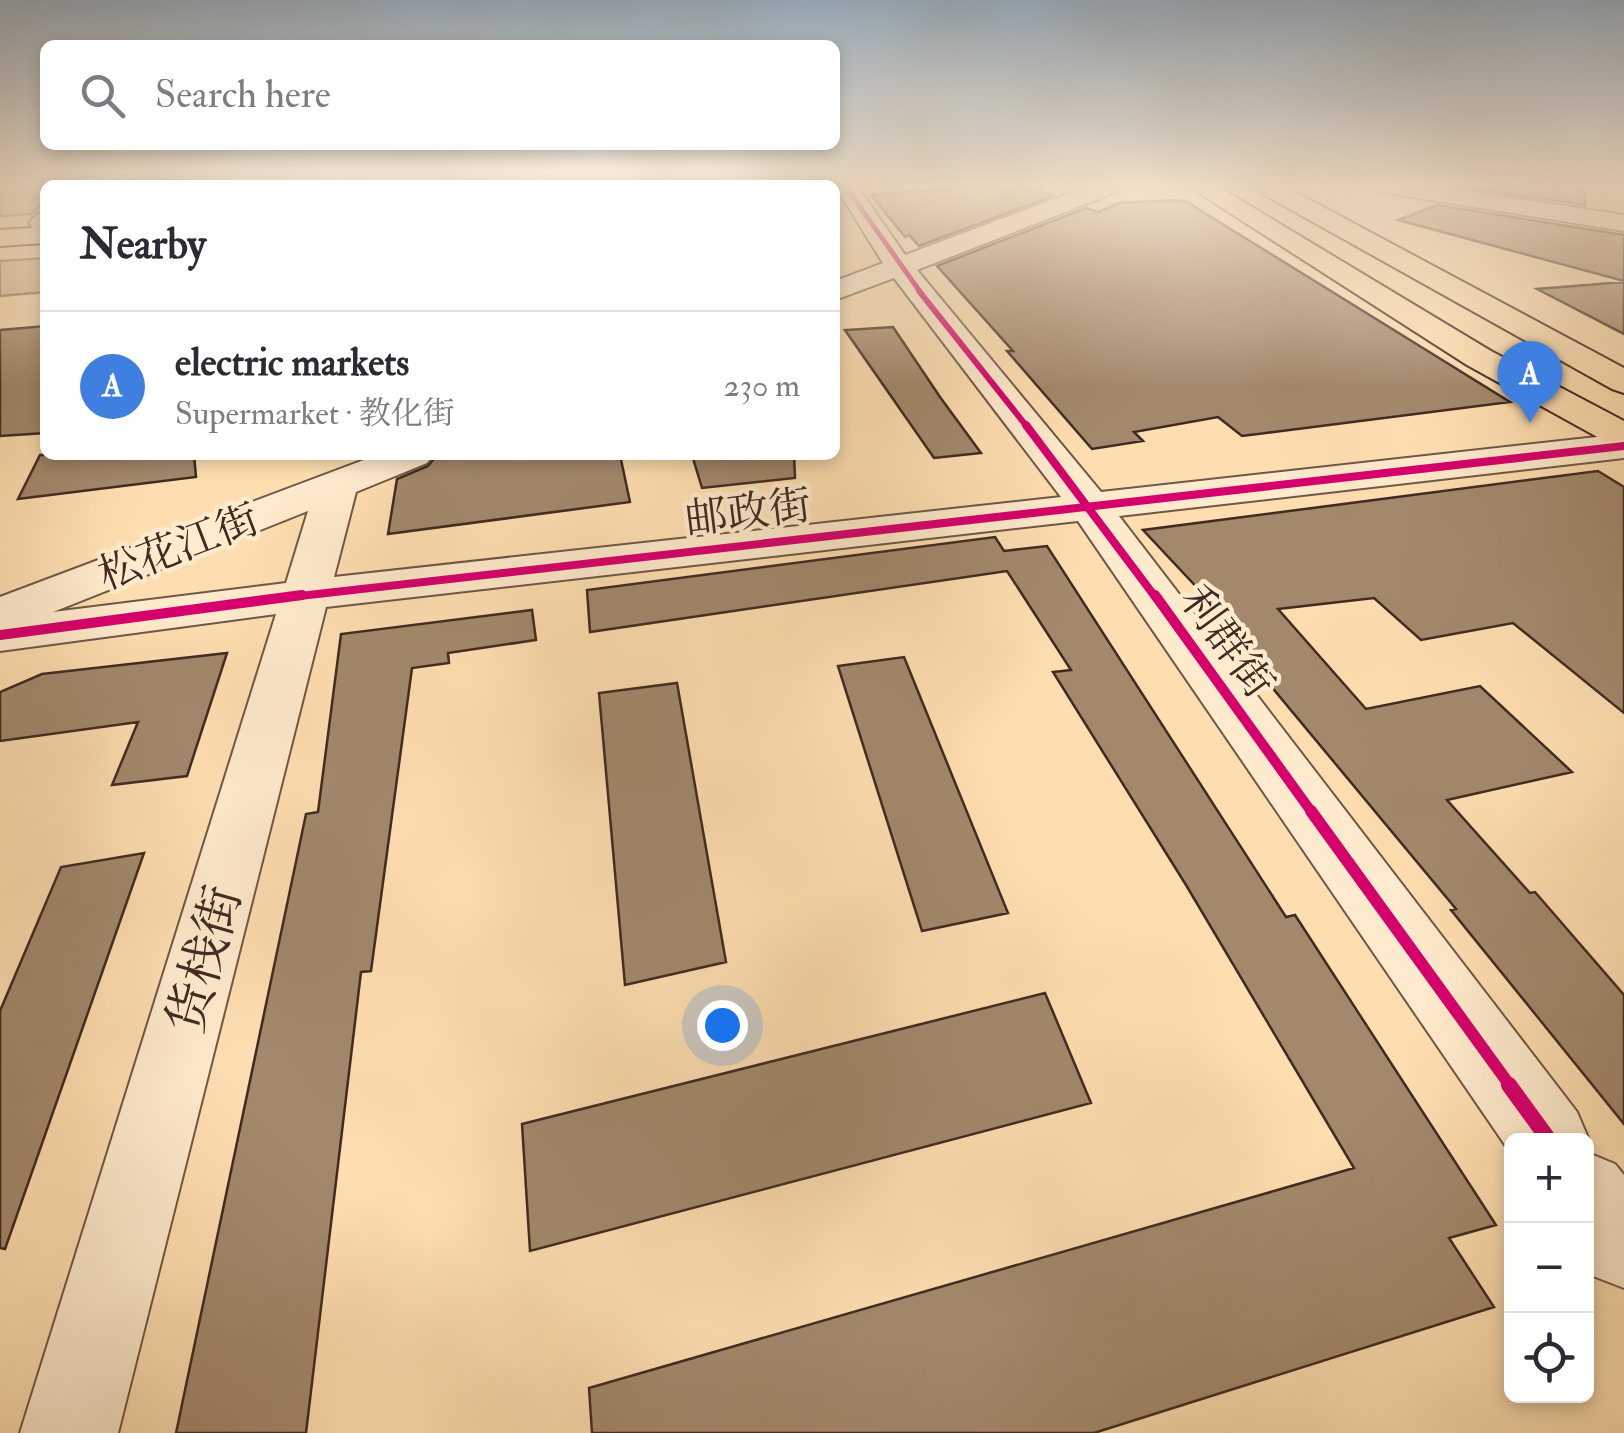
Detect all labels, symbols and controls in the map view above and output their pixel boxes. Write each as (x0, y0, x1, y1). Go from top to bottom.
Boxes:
search box (40, 40, 840, 150)
icon: search (75, 68, 130, 123)
text: Search here (155, 71, 331, 119)
text: Nearby (80, 219, 206, 271)
text: electric markets (175, 339, 409, 387)
pin: A (1498, 340, 1562, 423)
text: A (102, 366, 123, 406)
text: 230 m (724, 366, 800, 406)
text: Supermarket · 教化街 (175, 394, 455, 434)
street label: 邮政街 (683, 480, 814, 546)
street label: 松花江街 (91, 493, 266, 602)
street label: 利群街 (1168, 576, 1284, 708)
street label: 货栈街 (154, 879, 256, 1040)
your location (697, 1000, 748, 1051)
map controls (1504, 1133, 1594, 1403)
button: + (1504, 1133, 1594, 1223)
button: − (1504, 1223, 1594, 1313)
button: locate (1504, 1313, 1594, 1403)

